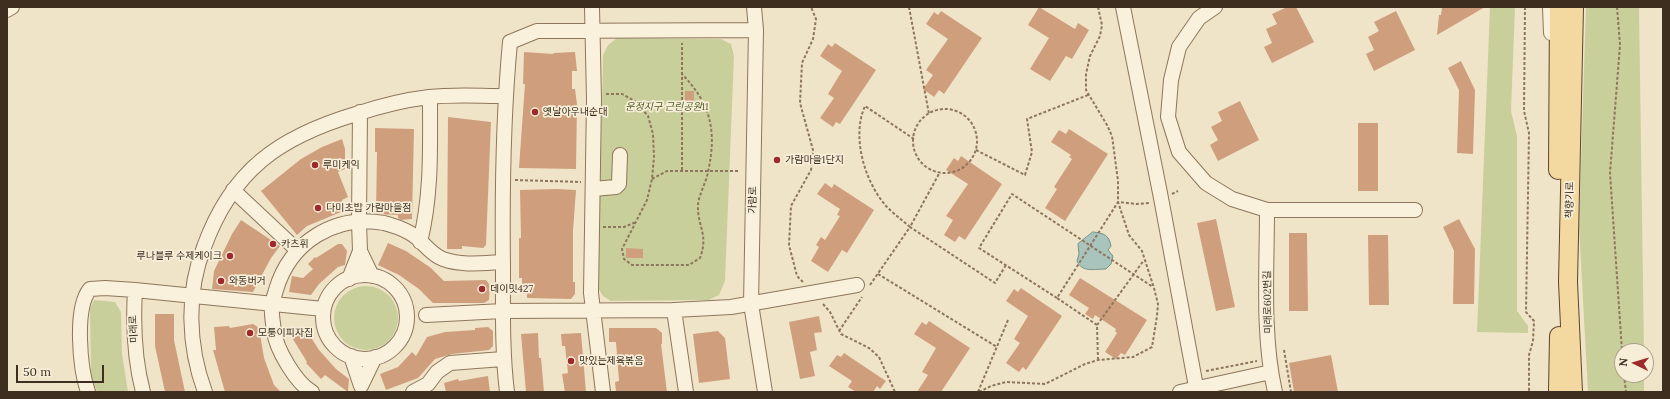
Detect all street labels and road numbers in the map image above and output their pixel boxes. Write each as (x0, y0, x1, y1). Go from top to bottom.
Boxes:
street label: 책향기로 (1564, 181, 1576, 219)
street label: 가람로 (747, 186, 759, 214)
street label: 미래로602번길 (1261, 270, 1275, 334)
street label: 미래로 (127, 315, 141, 343)

